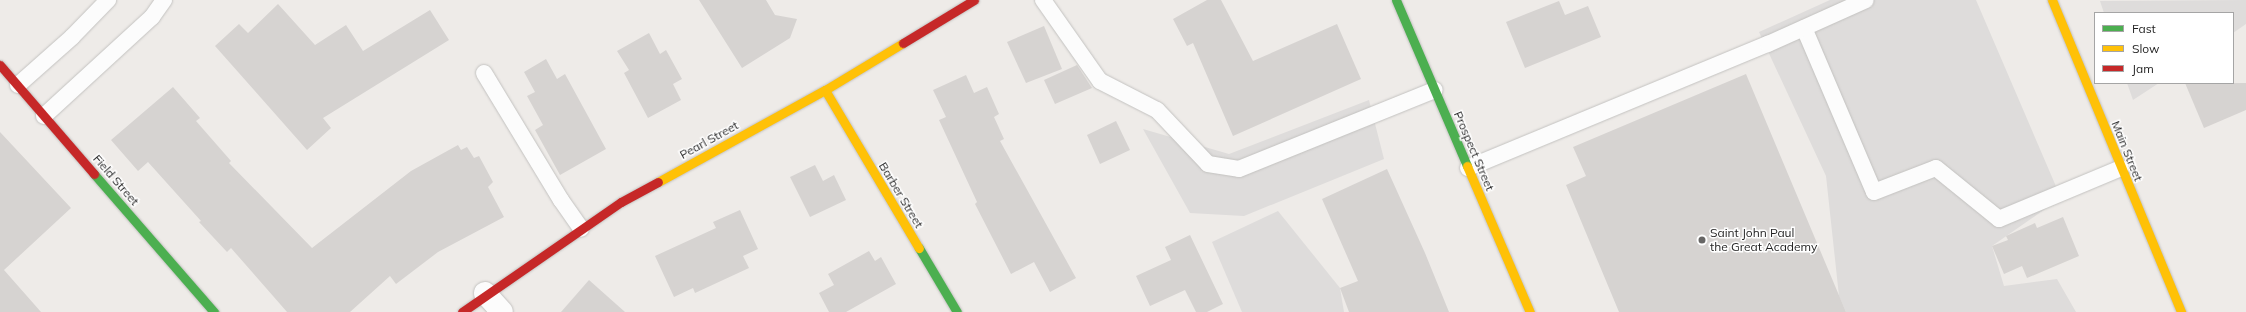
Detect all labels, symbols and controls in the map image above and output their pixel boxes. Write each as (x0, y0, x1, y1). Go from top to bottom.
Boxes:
legend (2094, 12, 2234, 84)
text: Fast (2132, 21, 2156, 36)
text: Slow (2132, 41, 2160, 56)
text: Jam (2132, 61, 2154, 76)
street label: Prospect Street (1451, 109, 1497, 193)
street label: Pearl Street (677, 118, 741, 162)
street label: Main Street (2108, 119, 2146, 183)
street label: Field Street (90, 152, 142, 208)
street label: Barber Street (876, 160, 926, 230)
place label: Saint John Paul the Great Academy (1710, 226, 1817, 254)
marker: Saint John Paul the Great Academy (1697, 235, 1707, 245)

